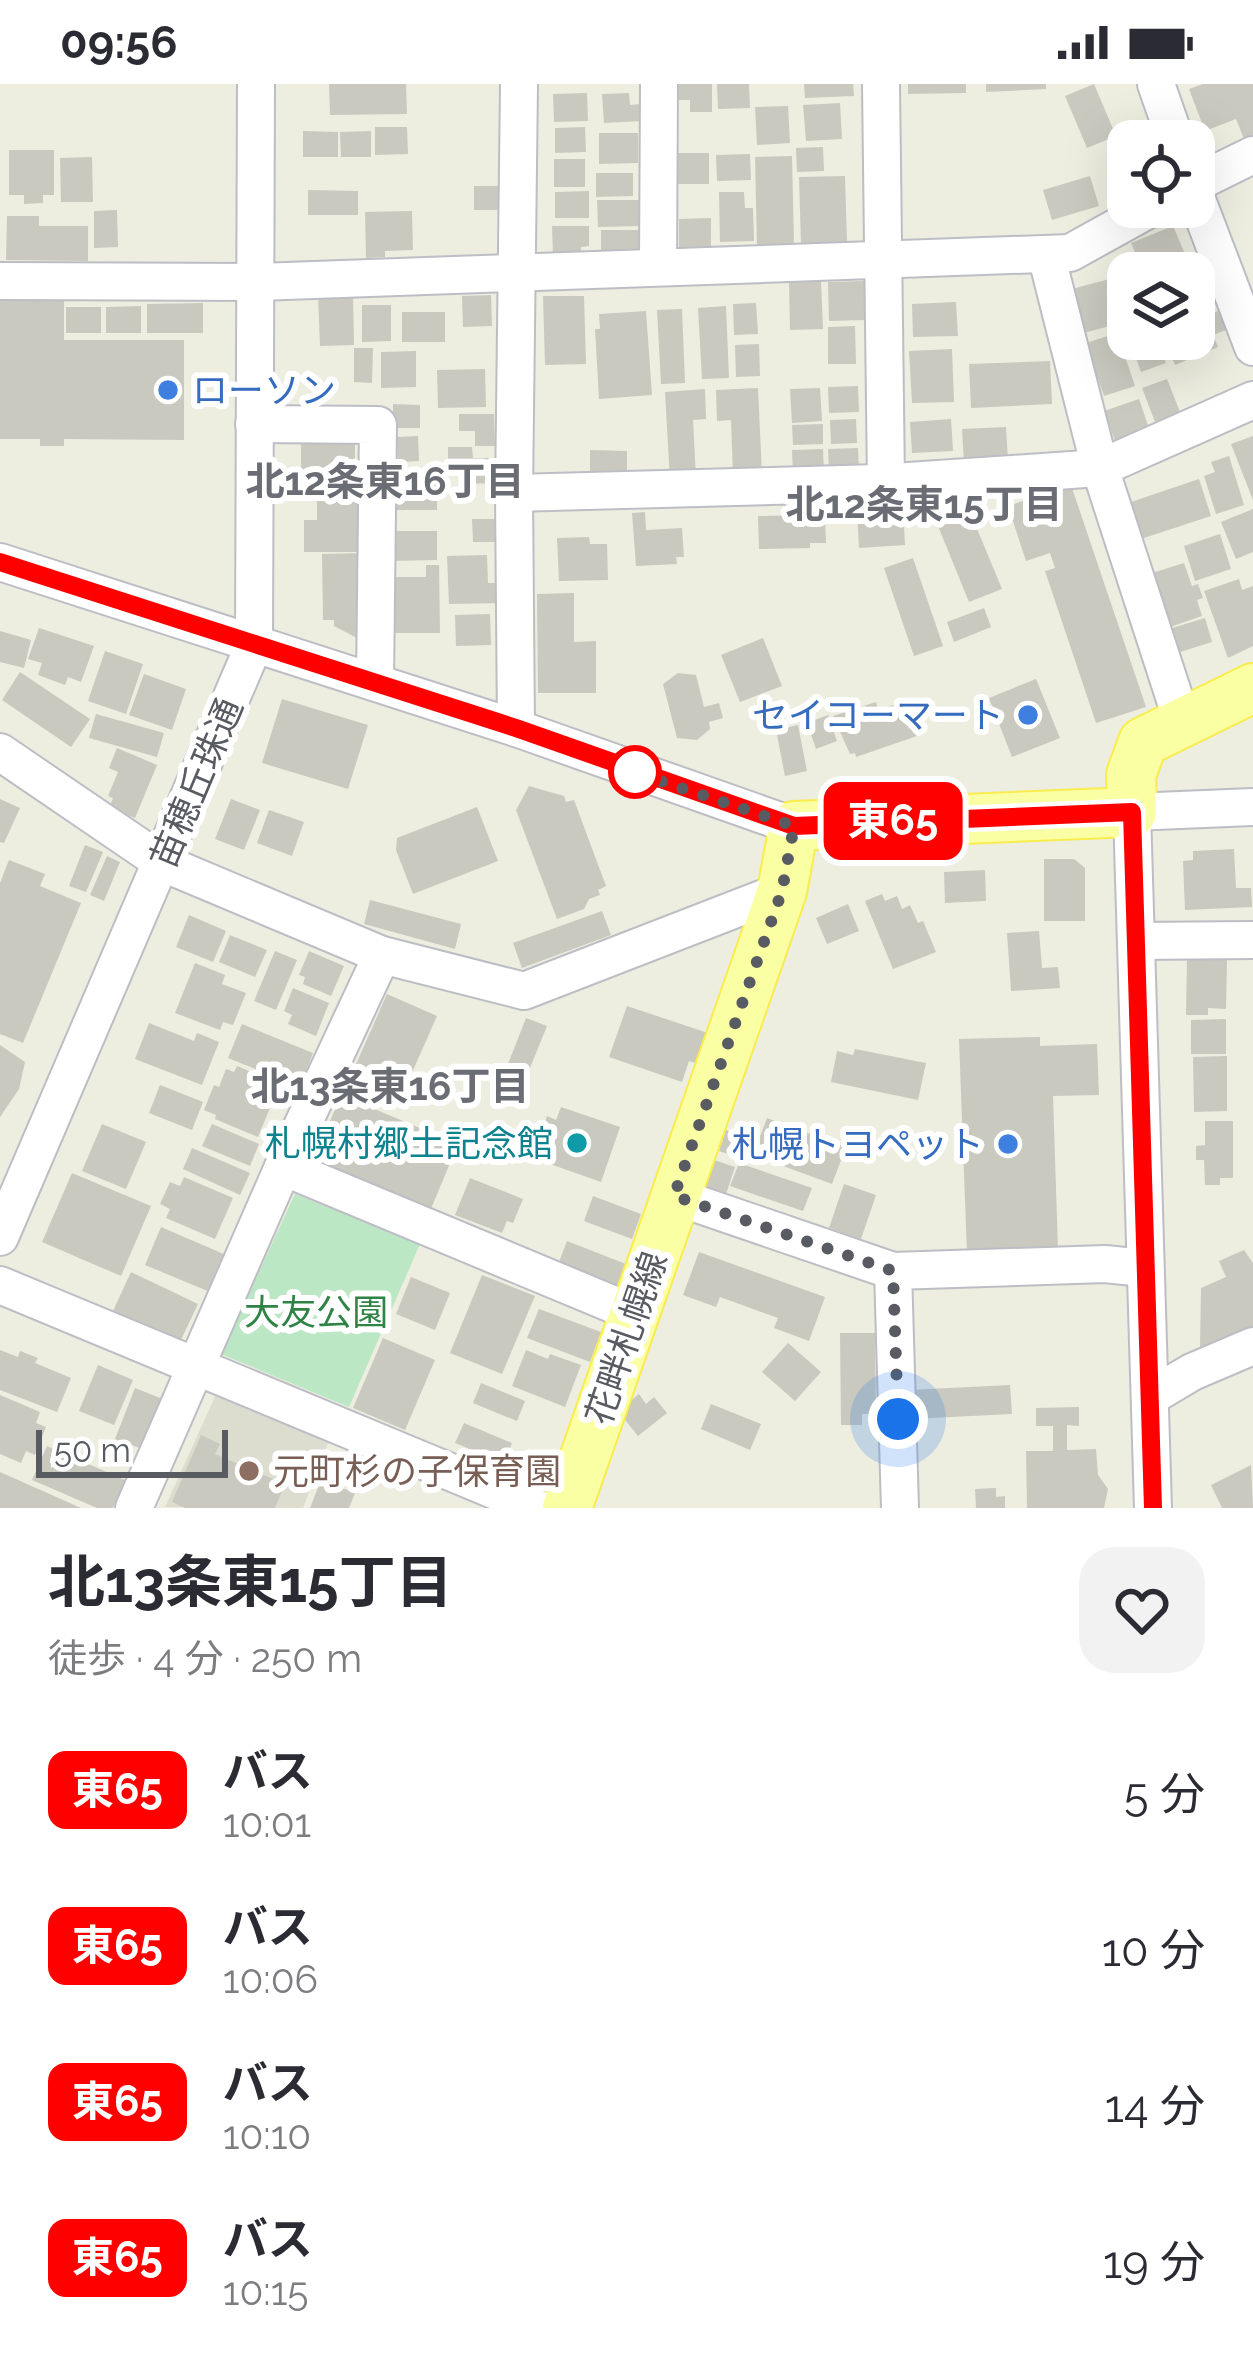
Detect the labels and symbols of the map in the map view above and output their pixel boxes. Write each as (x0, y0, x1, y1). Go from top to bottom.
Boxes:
place label: ローソン (192, 369, 336, 411)
marker: ローソン (155, 377, 181, 403)
district label: 北12条東16丁目 (245, 458, 525, 504)
district label: 北12条東15丁目 (785, 481, 1063, 527)
street label: 苗穂丘珠通 (142, 692, 250, 874)
place label: セイコーマート (752, 694, 1004, 736)
marker: セイコーマート (1015, 702, 1041, 728)
unlabelled marker (610, 747, 660, 797)
line badge: 東65 (824, 782, 962, 860)
district label: 北13条東16丁目 (251, 1063, 529, 1109)
place label: 札幌村郷土記念館 (265, 1122, 553, 1164)
place label: 札幌トヨペット (732, 1123, 984, 1165)
marker: 札幌村郷土記念館 (564, 1130, 590, 1156)
marker: 札幌トヨペット (995, 1131, 1021, 1157)
street label: 花畔札幌線 (577, 1246, 675, 1430)
park label: 大友公園 (244, 1291, 388, 1333)
your location (868, 1389, 928, 1449)
scale bar (36, 1424, 228, 1477)
place label: 元町杉の子保育園 (273, 1450, 561, 1492)
marker: 元町杉の子保育園 (236, 1458, 262, 1484)

